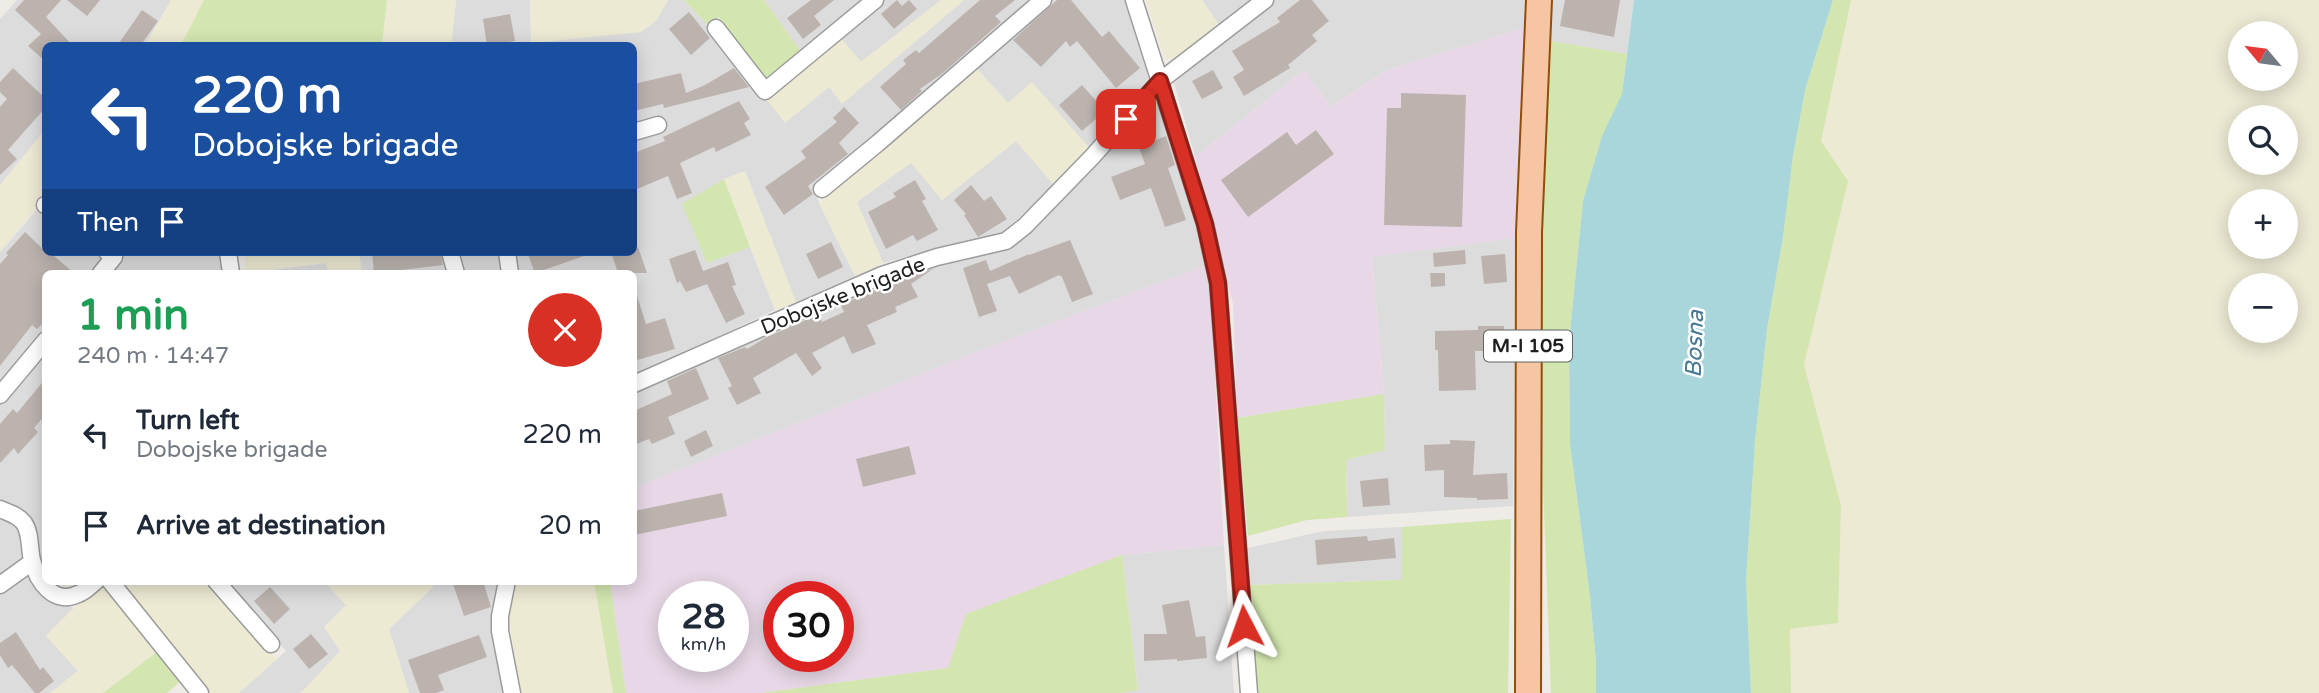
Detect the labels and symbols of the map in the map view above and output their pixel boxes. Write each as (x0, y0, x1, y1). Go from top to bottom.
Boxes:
north arrow (2228, 21, 2298, 91)
pin (1096, 89, 1156, 149)
street label: Dobojske brigade (757, 252, 929, 340)
water label: Bosna (1680, 309, 1710, 378)
road number: M-I 105 (1484, 330, 1572, 362)
speed limit sign: 30 (763, 581, 854, 672)
position arrow (1207, 589, 1281, 663)

